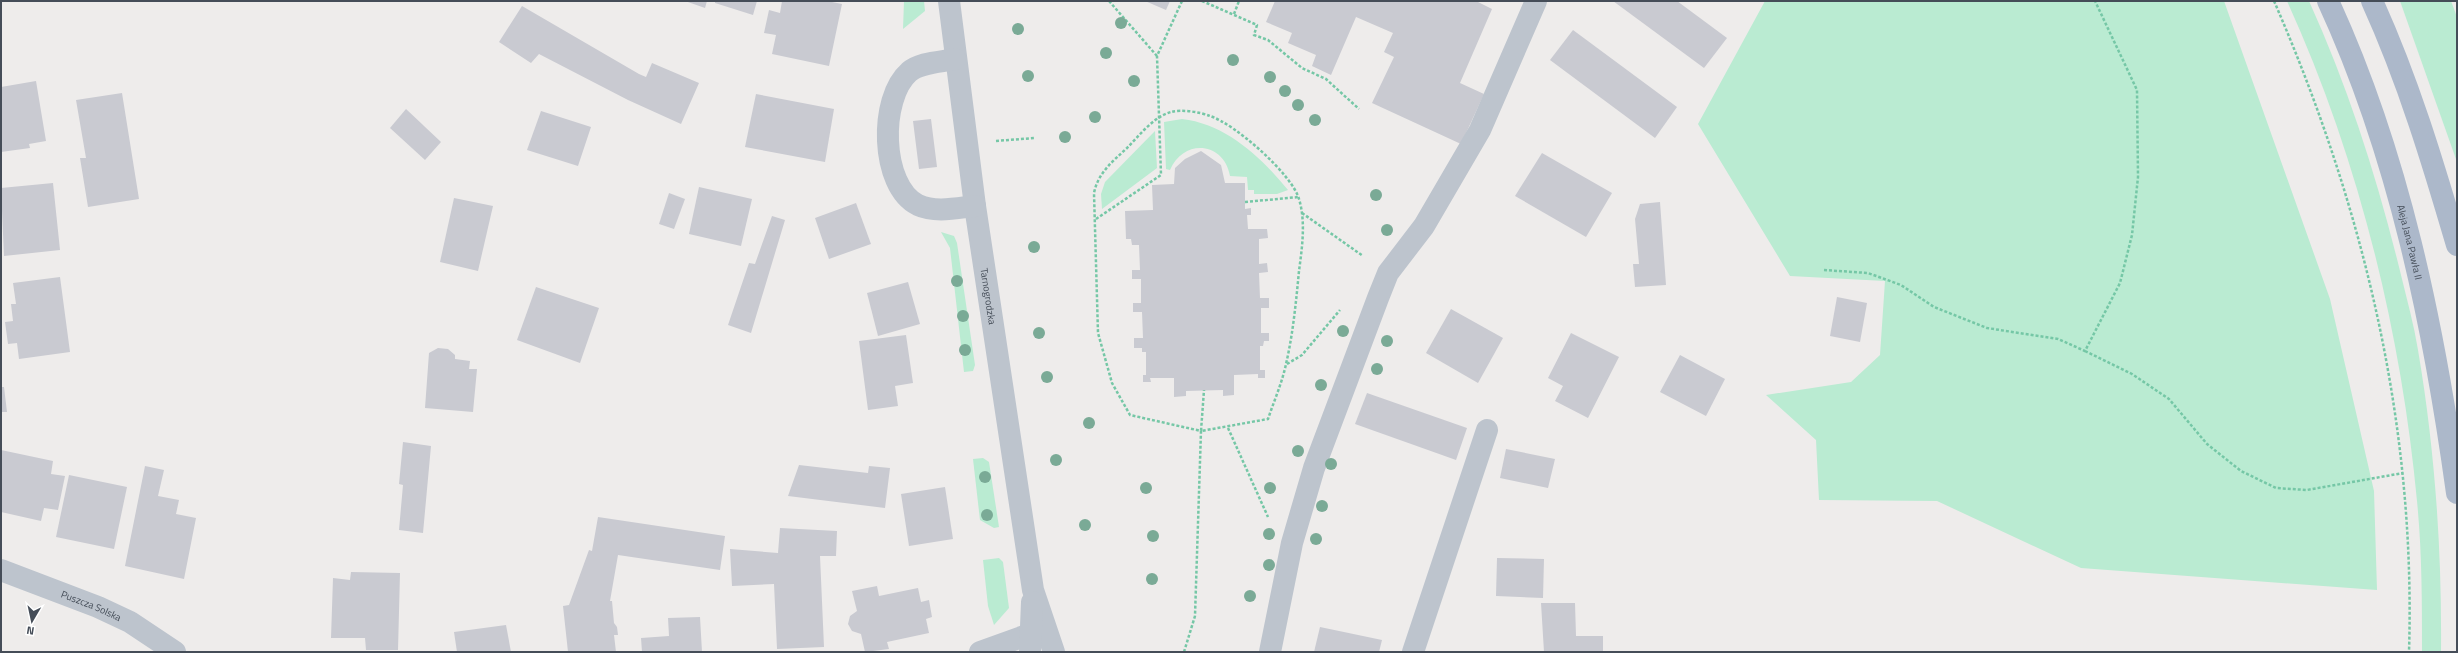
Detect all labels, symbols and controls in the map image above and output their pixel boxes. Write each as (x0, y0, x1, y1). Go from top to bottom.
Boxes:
street label: Aleja Jana Pawła II (2394, 203, 2427, 281)
street label: Tarnogrodzka (977, 267, 1000, 326)
street label: Puszcza Solska (59, 586, 124, 624)
north arrow (12, 601, 52, 641)
text: N (25, 622, 35, 639)

